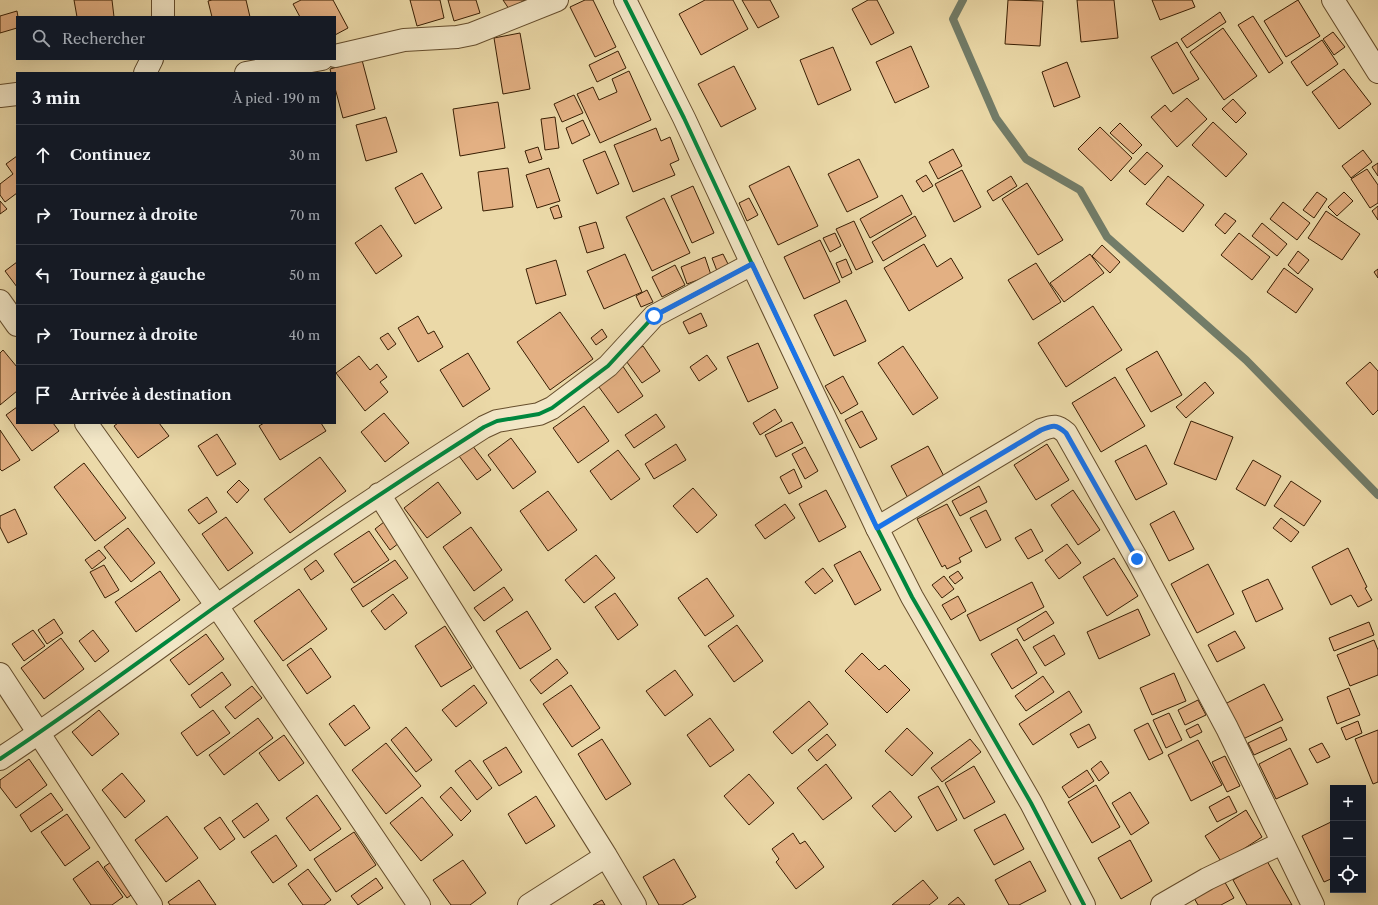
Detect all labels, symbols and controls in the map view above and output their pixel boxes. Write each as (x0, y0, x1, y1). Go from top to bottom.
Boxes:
search box (16, 16, 336, 60)
icon: search (30, 27, 52, 49)
text: Rechercher (62, 29, 145, 48)
text: 3 min (32, 88, 81, 108)
text: À pied · 190 m (233, 90, 320, 106)
icon: ahead (32, 144, 54, 166)
text: Continuez (70, 145, 151, 164)
text: 30 m (289, 147, 320, 163)
icon: right (32, 204, 54, 226)
text: Tournez à droite (70, 205, 198, 224)
text: 70 m (290, 207, 320, 223)
icon: left (32, 264, 54, 286)
text: Tournez à gauche (70, 265, 206, 284)
text: 50 m (289, 267, 320, 283)
route start (645, 307, 663, 325)
icon: right (32, 324, 54, 346)
text: Tournez à droite (70, 325, 198, 344)
text: 40 m (289, 327, 320, 343)
icon: arrive (32, 384, 54, 406)
text: Arrivée à destination (70, 385, 232, 404)
route end (1128, 550, 1146, 568)
map controls (1330, 785, 1366, 893)
button: + (1330, 785, 1366, 821)
button: − (1330, 821, 1366, 857)
button: locate (1330, 857, 1366, 893)

